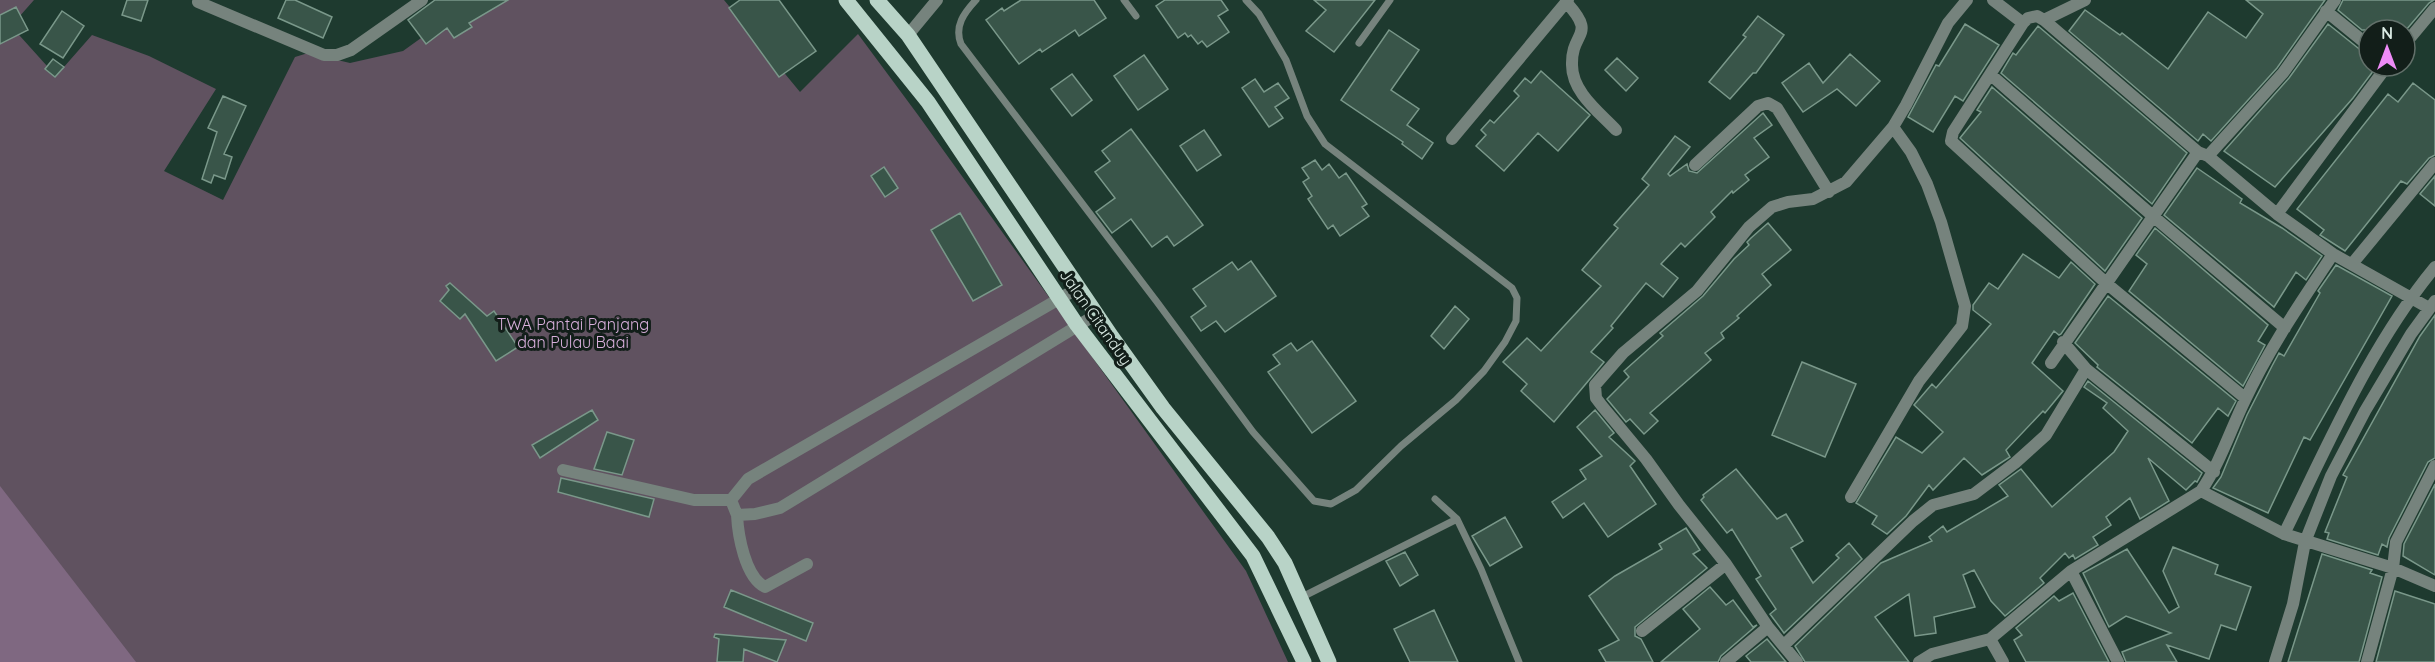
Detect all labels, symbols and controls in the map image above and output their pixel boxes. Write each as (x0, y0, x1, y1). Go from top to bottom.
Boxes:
north arrow (2357, 18, 2417, 78)
text: N (2381, 23, 2393, 43)
street label: Jalan Citanduy (1056, 265, 1136, 369)
park label: TWA Pantai Panjang dan Pulau Baai (497, 314, 649, 352)

